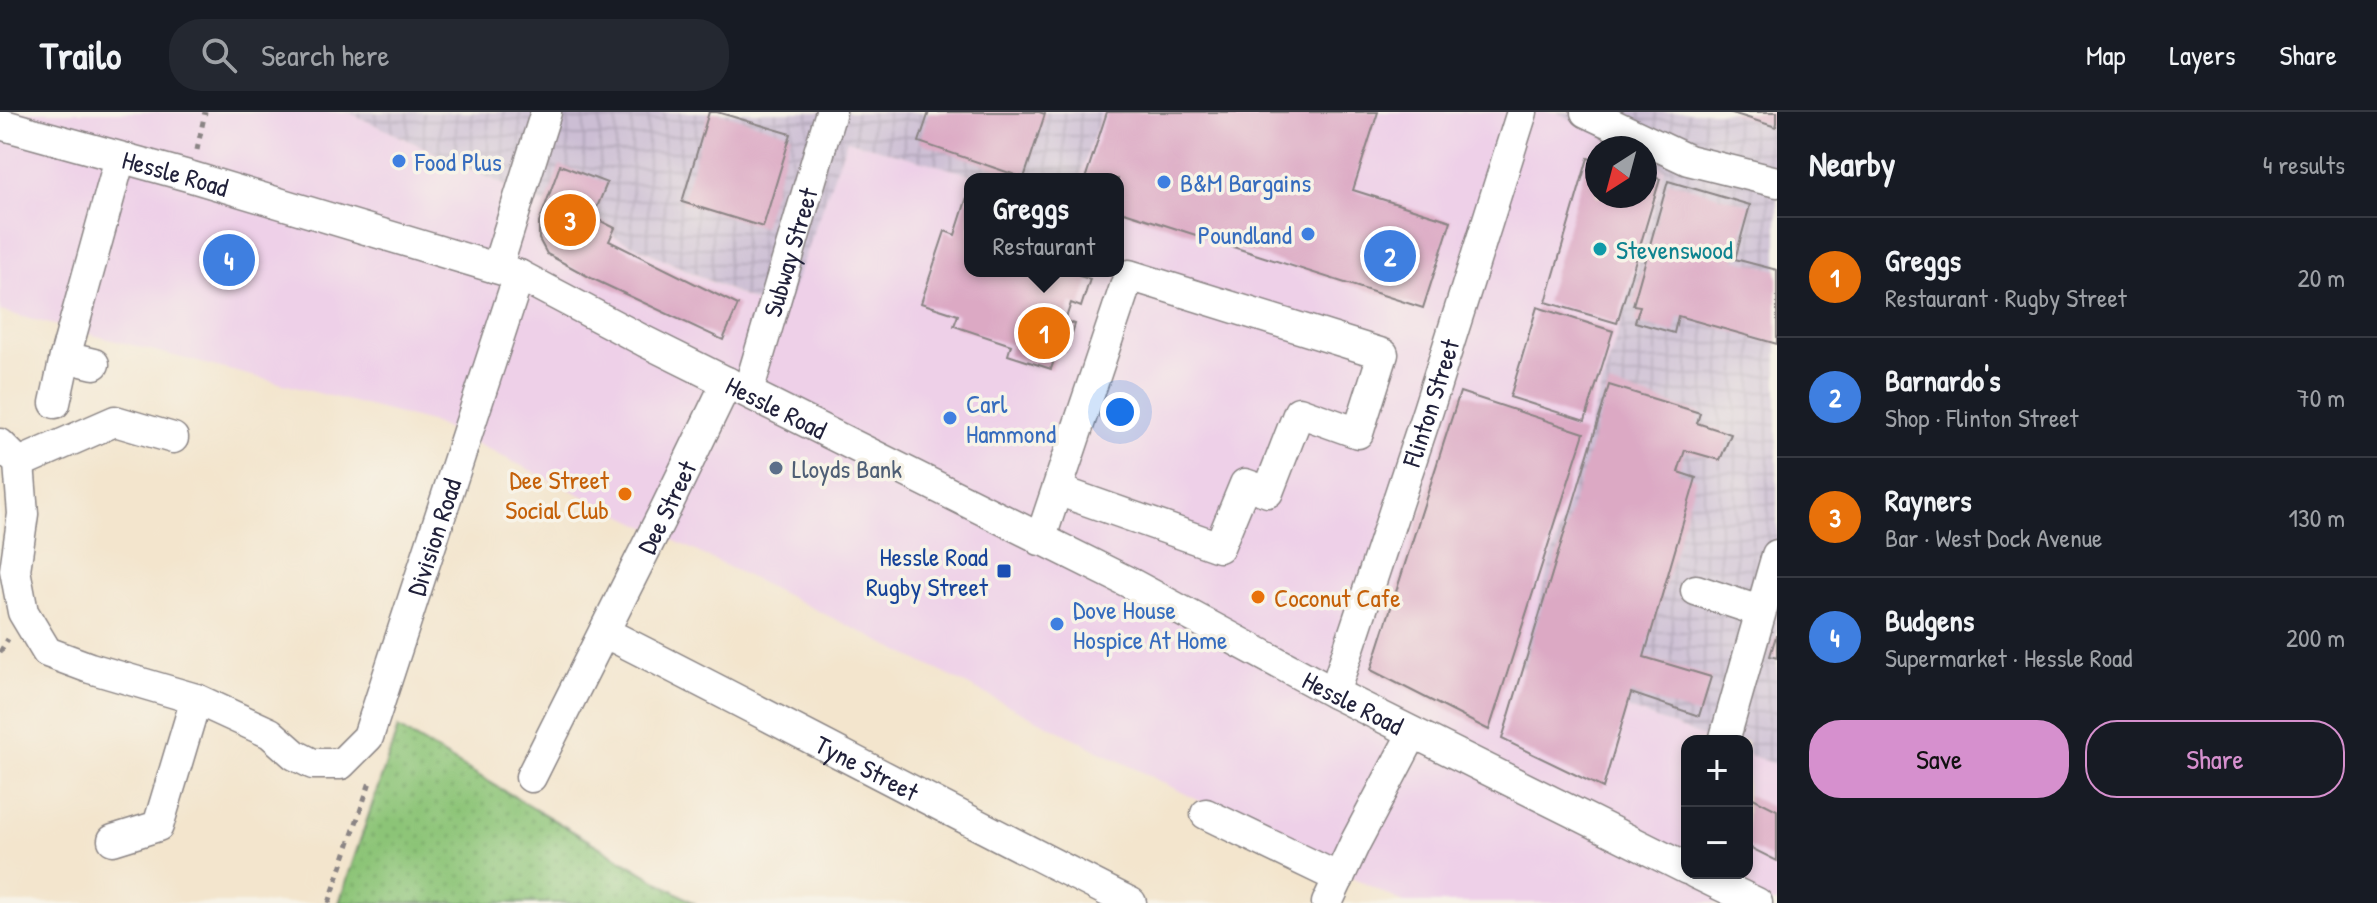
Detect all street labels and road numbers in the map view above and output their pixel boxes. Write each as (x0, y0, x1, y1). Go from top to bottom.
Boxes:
street label: Hessle Road (119, 141, 233, 204)
street label: Subway Street (754, 182, 825, 321)
street label: Flinton Street (1393, 333, 1467, 472)
street label: Hessle Road (720, 367, 833, 447)
street label: Dee Street (628, 454, 704, 559)
street label: Division Road (398, 474, 469, 600)
street label: Hessle Road (1297, 662, 1410, 742)
street label: Tyne Street (809, 726, 926, 809)

